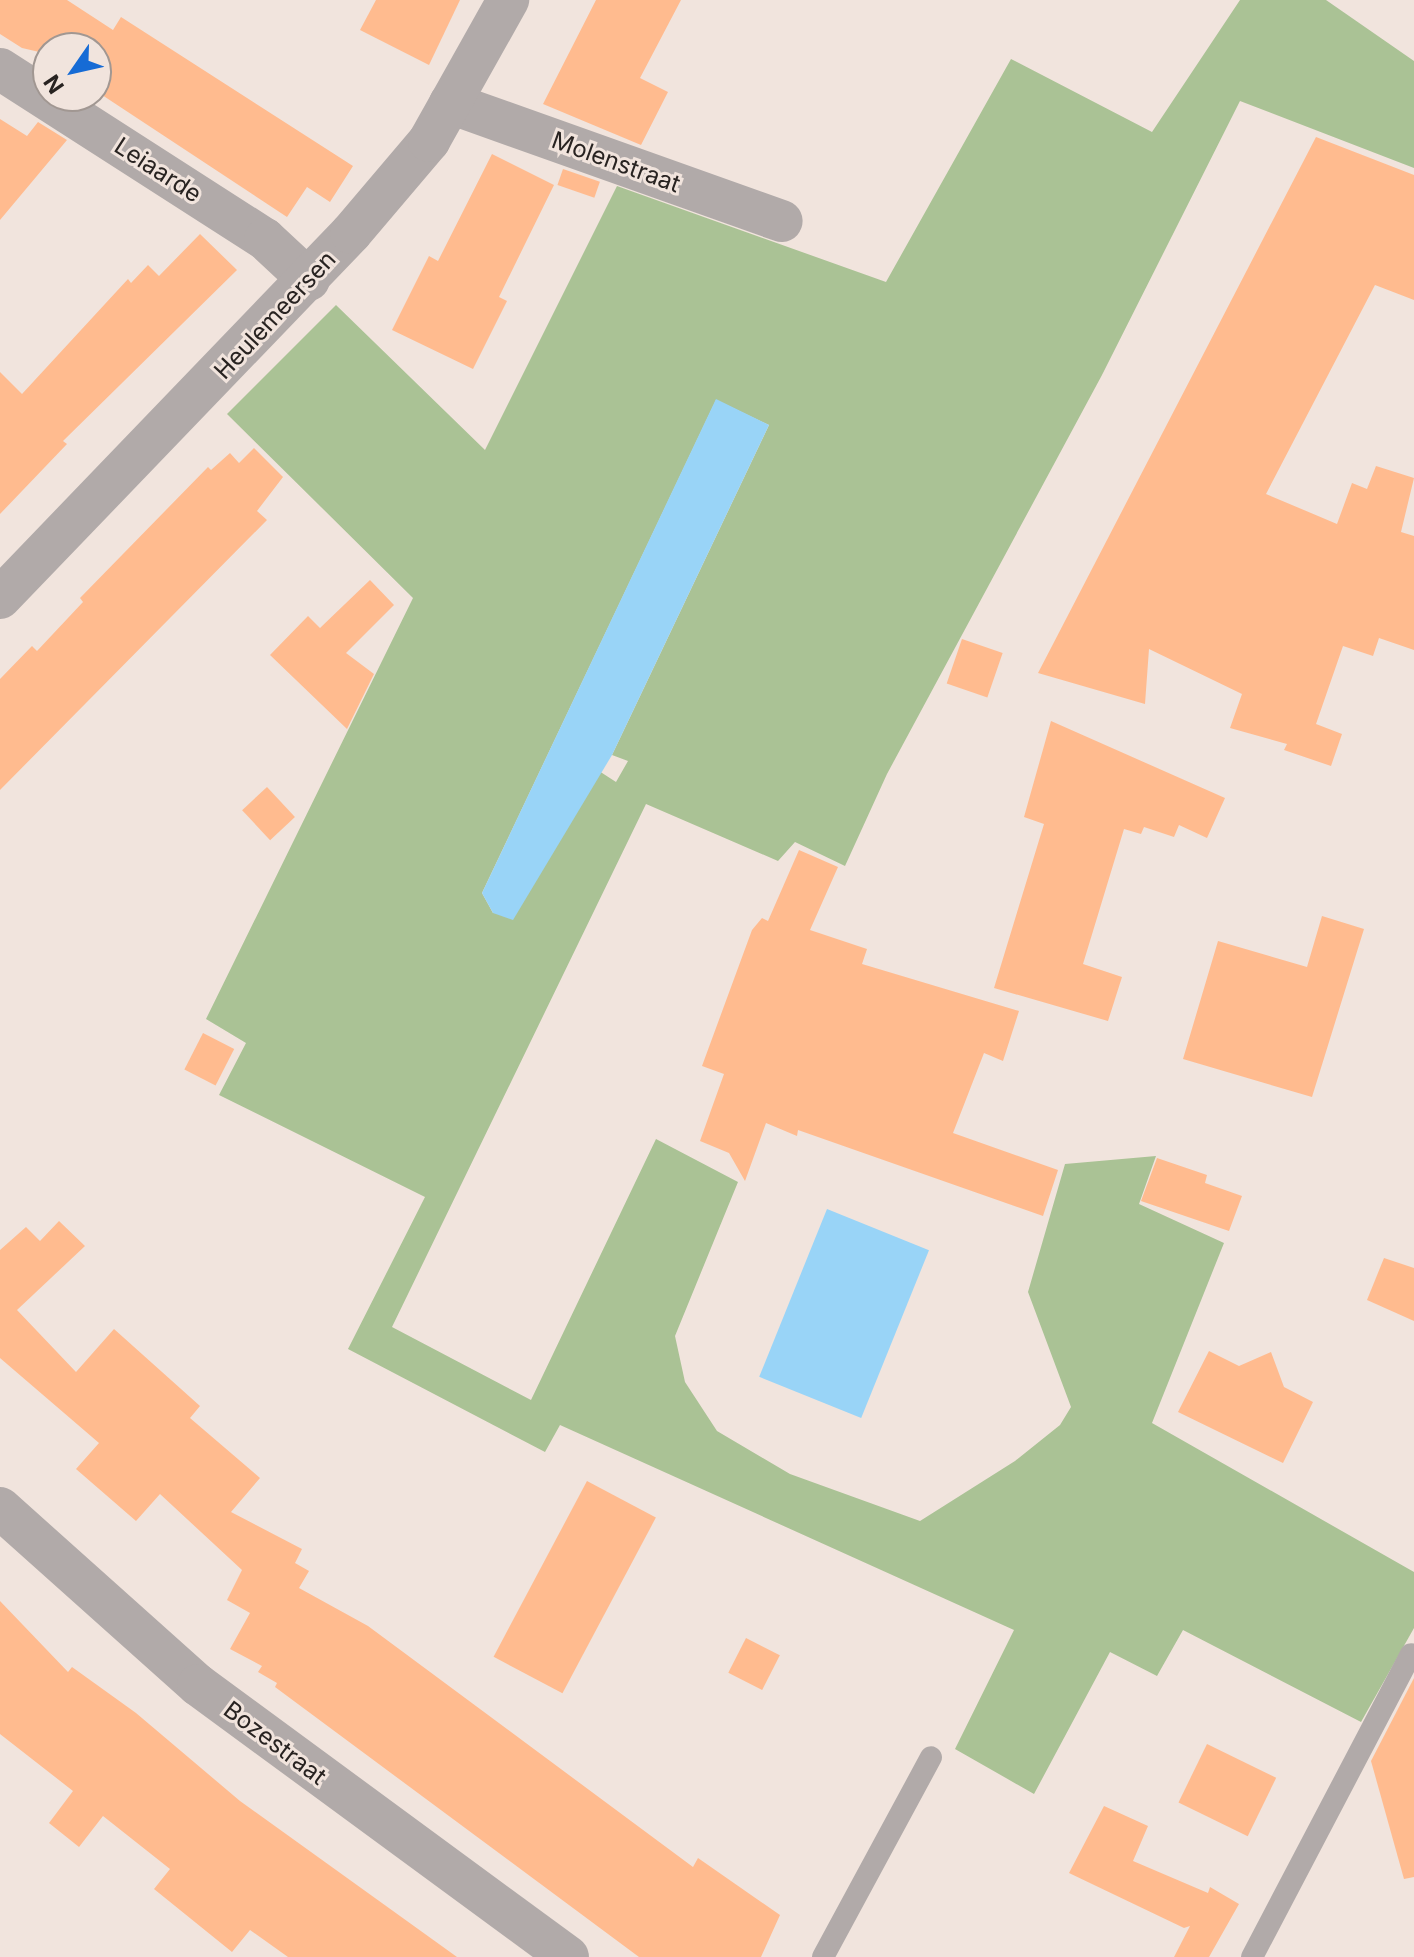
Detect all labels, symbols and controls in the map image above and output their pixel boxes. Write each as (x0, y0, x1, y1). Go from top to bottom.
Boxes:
north arrow (32, 32, 112, 112)
text: N (38, 70, 69, 99)
street label: Molenstraat (548, 125, 684, 199)
street label: Leiaarde (109, 131, 207, 209)
street label: Heulemeersen (208, 245, 342, 385)
street label: Bozestraat (218, 1695, 332, 1791)

